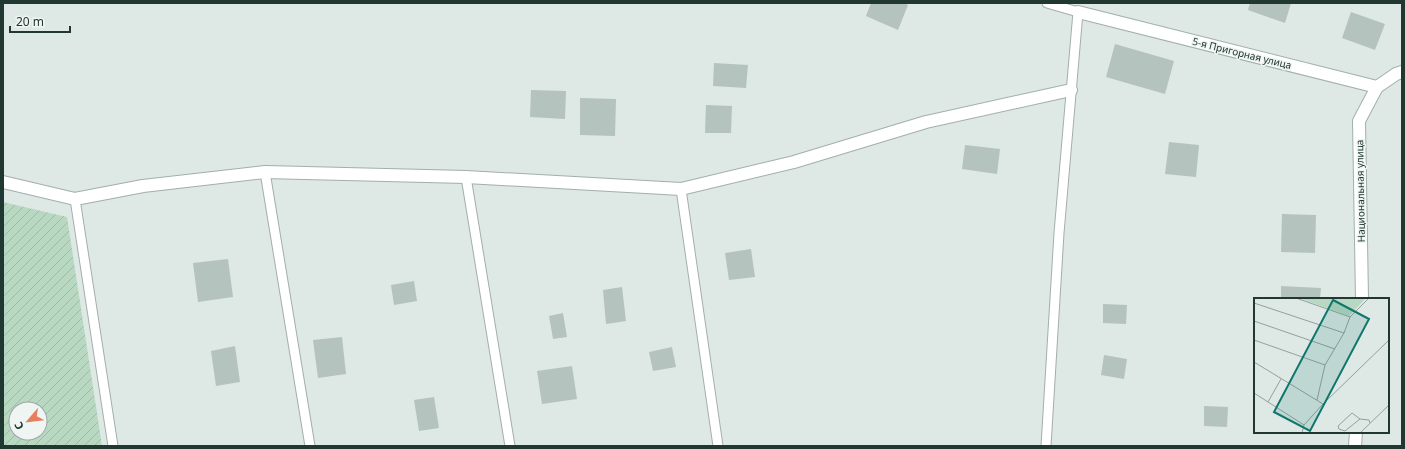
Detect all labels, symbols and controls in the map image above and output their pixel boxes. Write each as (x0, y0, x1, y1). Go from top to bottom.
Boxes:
scale bar (10, 8, 70, 34)
text: 20 m (16, 13, 44, 30)
street label: 5-я Пригорная улица (1191, 34, 1293, 72)
street label: Национальная улица (1352, 140, 1368, 242)
inset map (1254, 298, 1389, 433)
north arrow (8, 401, 48, 441)
text: С (10, 419, 27, 433)

